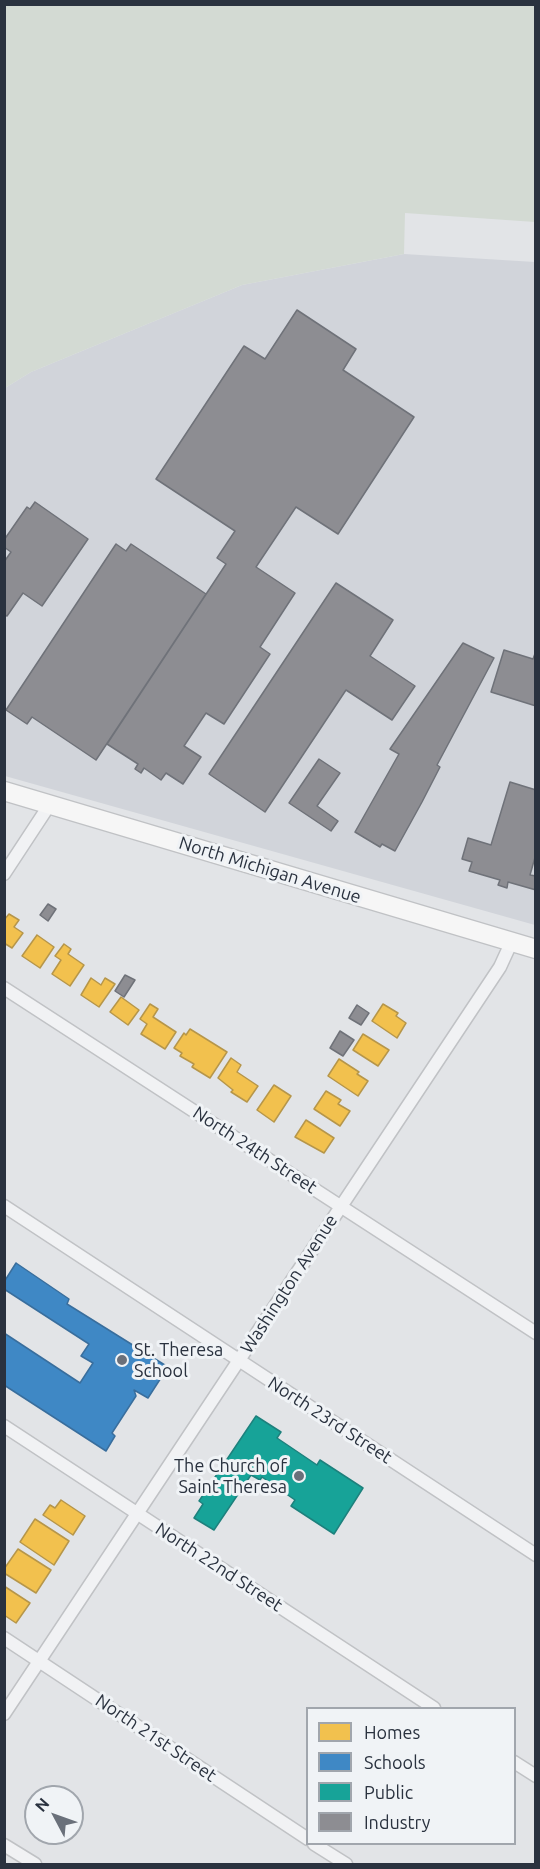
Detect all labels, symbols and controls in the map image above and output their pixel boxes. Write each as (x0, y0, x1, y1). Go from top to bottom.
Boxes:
street label: North Michigan Avenue (176, 832, 364, 908)
street label: North 24th Street (189, 1102, 321, 1198)
street label: Washington Avenue (236, 1211, 342, 1357)
place label: St. Theresa School (134, 1339, 223, 1382)
marker: St. Theresa School (115, 1353, 129, 1367)
street label: North 23rd Street (264, 1372, 396, 1468)
place label: The Church of Saint Theresa (174, 1455, 287, 1498)
marker: The Church of Saint Theresa (292, 1469, 306, 1483)
street label: North 22nd Street (151, 1518, 287, 1616)
street label: North 21st Street (91, 1690, 221, 1786)
legend (306, 1707, 516, 1845)
text: Homes (364, 1722, 420, 1742)
text: Schools (364, 1752, 426, 1772)
text: Public (364, 1782, 413, 1802)
north arrow (24, 1785, 84, 1845)
text: N (31, 1794, 53, 1815)
text: Industry (364, 1812, 430, 1832)

